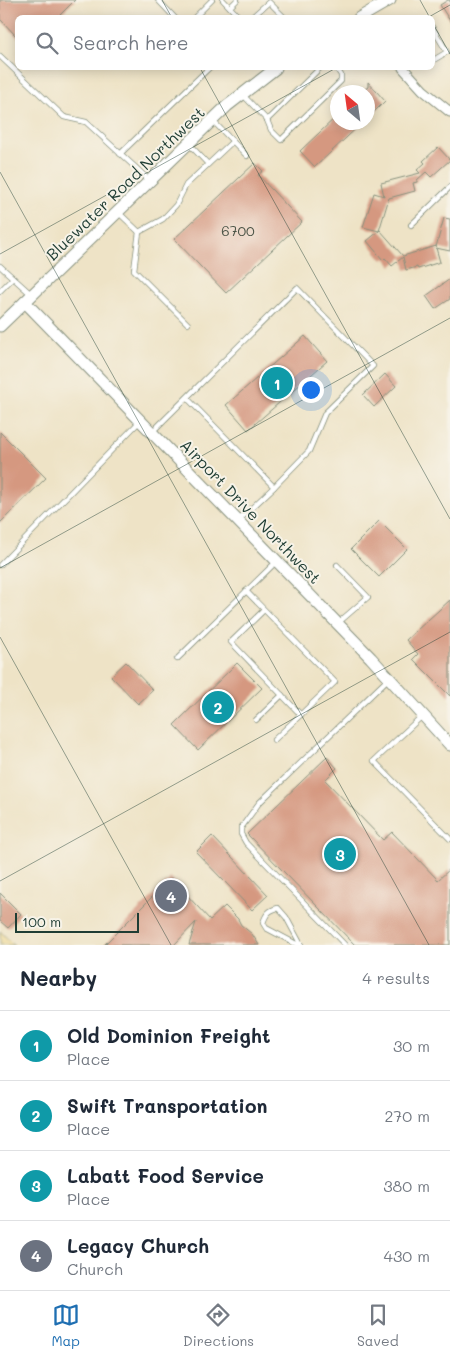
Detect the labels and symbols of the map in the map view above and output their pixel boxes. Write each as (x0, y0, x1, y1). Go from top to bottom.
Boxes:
north arrow (330, 85, 375, 130)
street label: Bluewater Road Northwest (41, 102, 209, 264)
house number: 6700 (221, 221, 255, 240)
pin: 1 (261, 364, 293, 402)
your location (298, 377, 324, 403)
street label: Airport Drive Northwest (176, 434, 326, 588)
pin: 2 (202, 688, 234, 726)
pin: 3 (324, 835, 356, 873)
pin: 4 (155, 877, 187, 915)
scale bar (15, 910, 139, 933)

